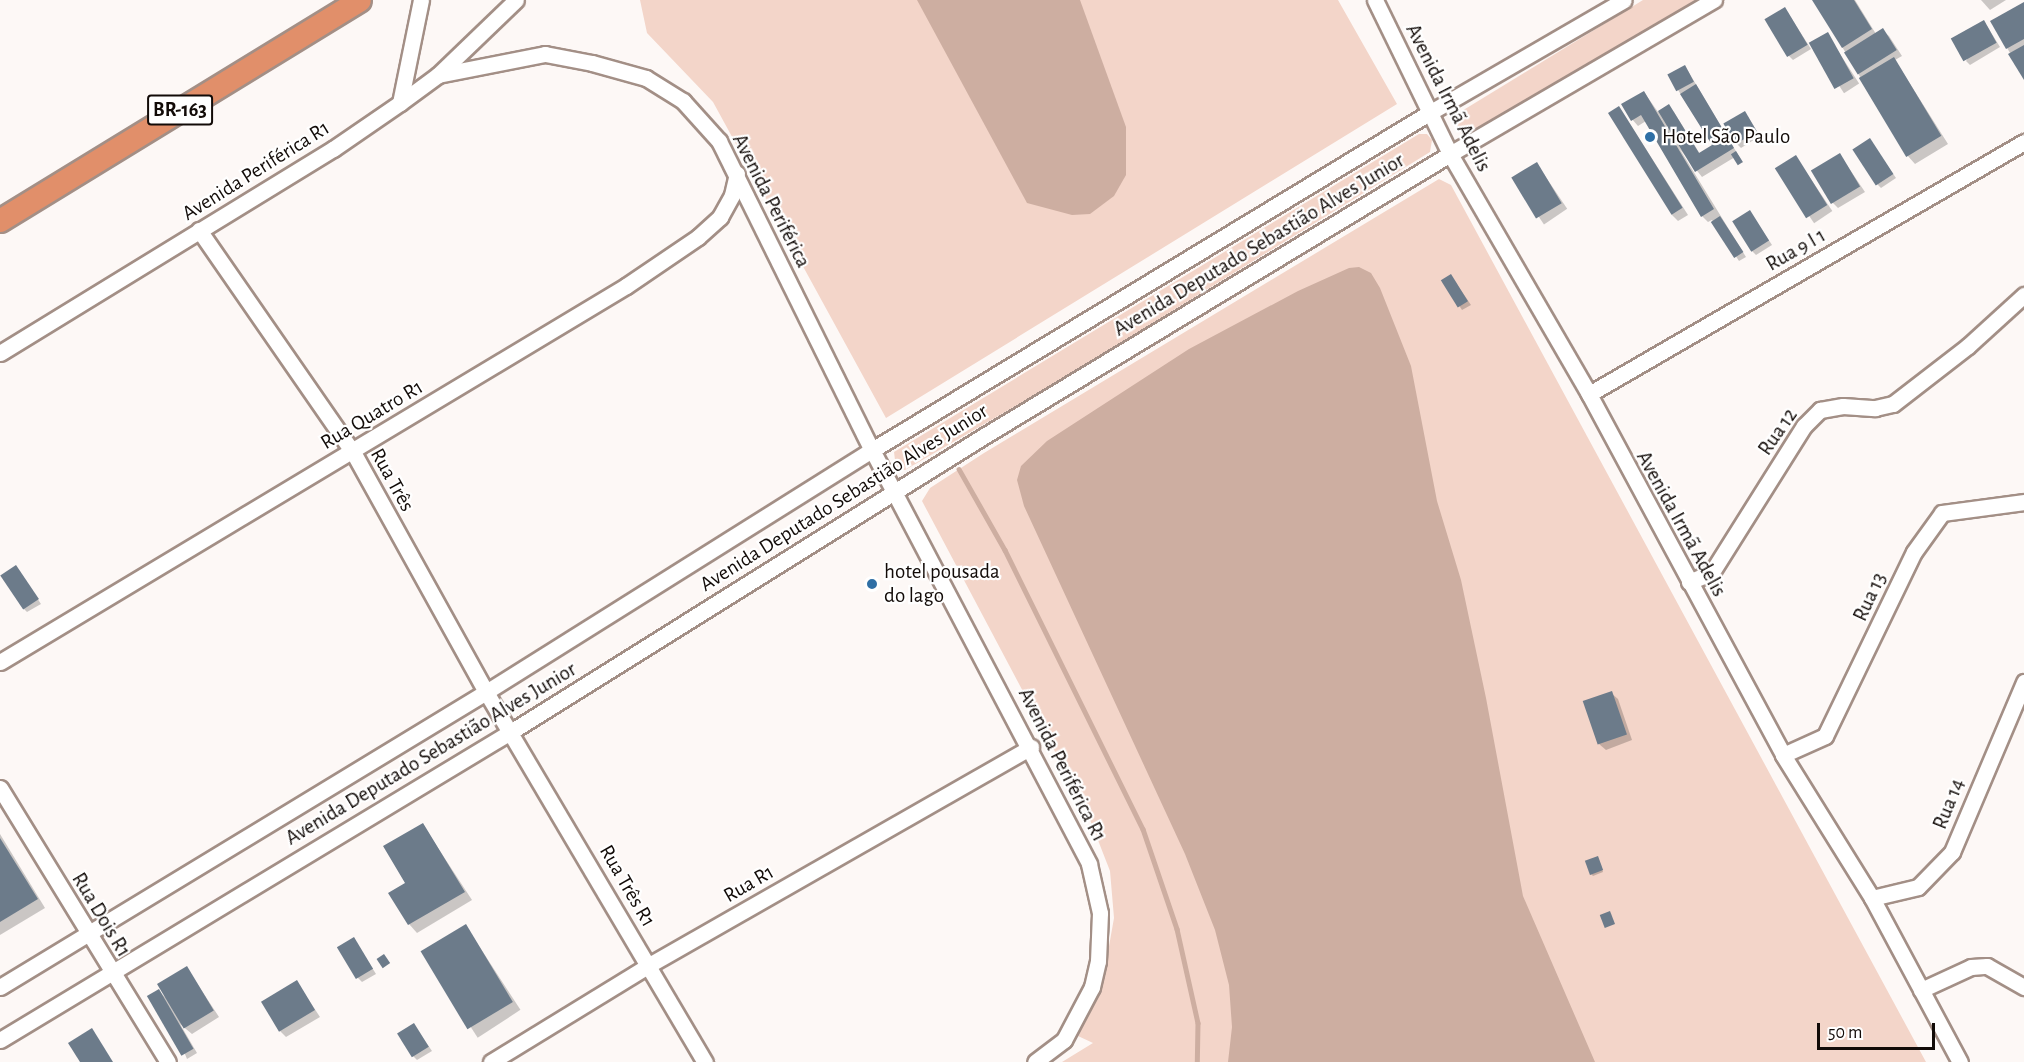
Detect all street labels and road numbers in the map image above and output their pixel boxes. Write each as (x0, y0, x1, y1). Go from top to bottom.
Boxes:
street label: Avenida Irmã Adelis (1400, 20, 1496, 176)
road number: BR-163 (147, 93, 213, 127)
street label: Avenida Periférica R1 (178, 116, 334, 226)
street label: Avenida Periférica (726, 130, 816, 272)
street label: Avenida Deputado Sebastião Alves Junior (1109, 148, 1409, 342)
street label: Rua 9 I 1 (1762, 223, 1830, 277)
street label: Rua Quatro R1 (316, 375, 428, 455)
street label: Avenida Deputado Sebastião Alves Junior (695, 399, 993, 597)
street label: Rua 12 (1753, 404, 1803, 460)
street label: Rua Três (364, 444, 420, 516)
street label: Avenida Irmã Adelis (1631, 447, 1731, 601)
street label: Rua 13 (1848, 569, 1892, 625)
street label: Avenida Deputado Sebastião Alves Junior (281, 657, 581, 851)
street label: Avenida Periférica R1 (1012, 684, 1112, 846)
street label: Rua 14 (1927, 775, 1971, 833)
street label: Rua Três R1 (593, 840, 661, 932)
street label: Rua R1 (719, 860, 779, 908)
street label: Rua Dois R1 (66, 868, 136, 962)

